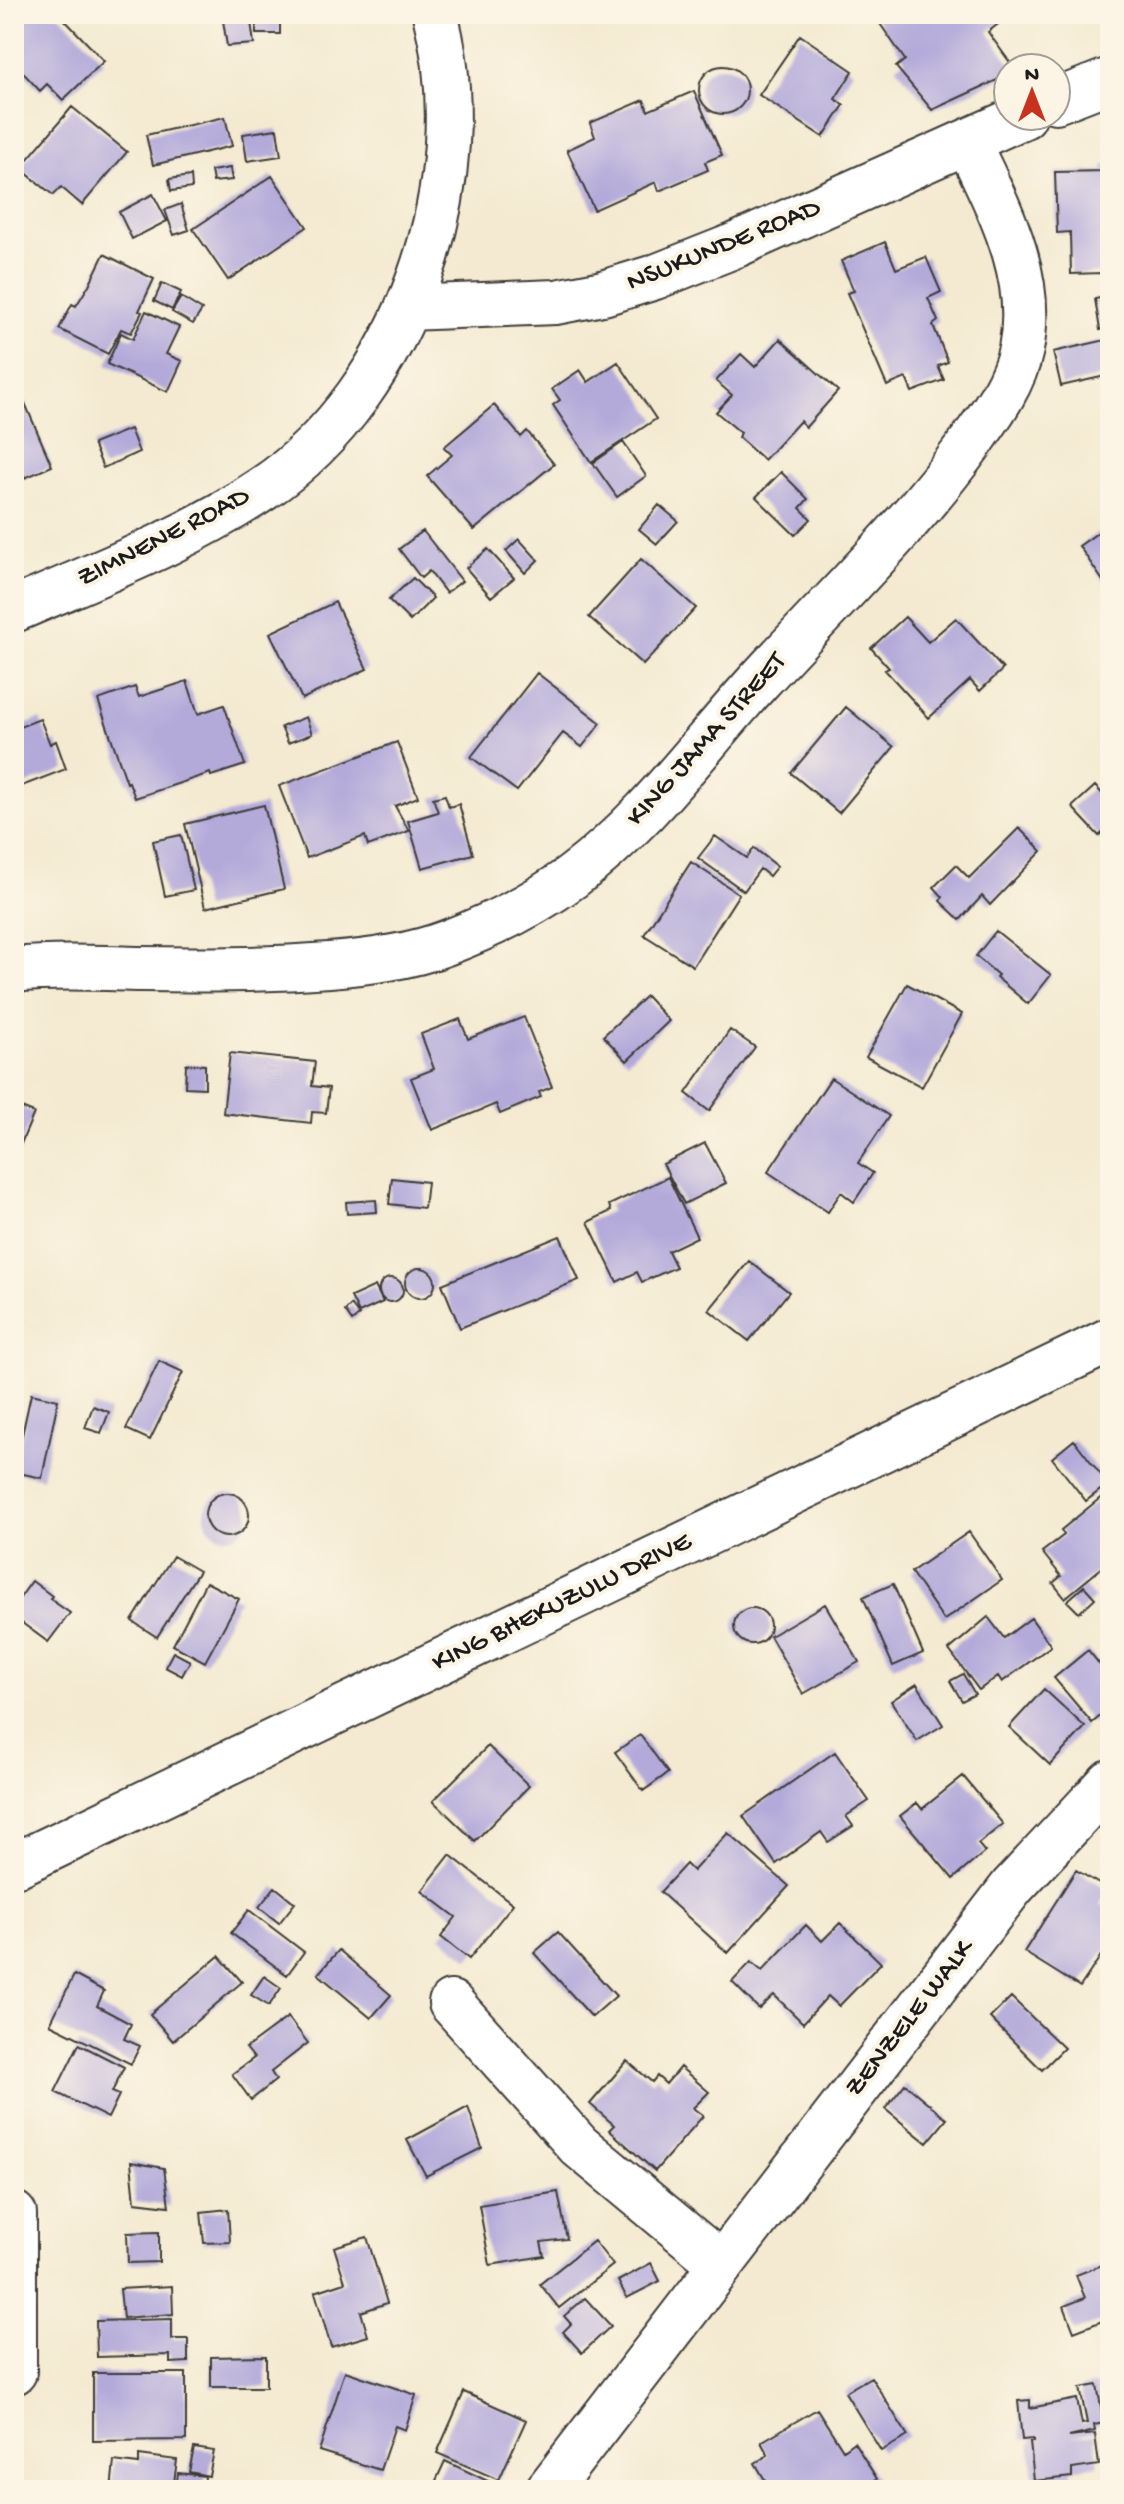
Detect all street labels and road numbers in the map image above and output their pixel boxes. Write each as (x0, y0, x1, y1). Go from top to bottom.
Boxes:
street label: NSUKUNDE ROAD (622, 192, 826, 300)
street label: ZIMNENE ROAD (72, 480, 256, 596)
street label: KING JAMA STREET (620, 645, 795, 834)
street label: KING BHEKUZULU DRIVE (427, 1525, 698, 1680)
street label: ZENZELE WALK (839, 1932, 983, 2104)

